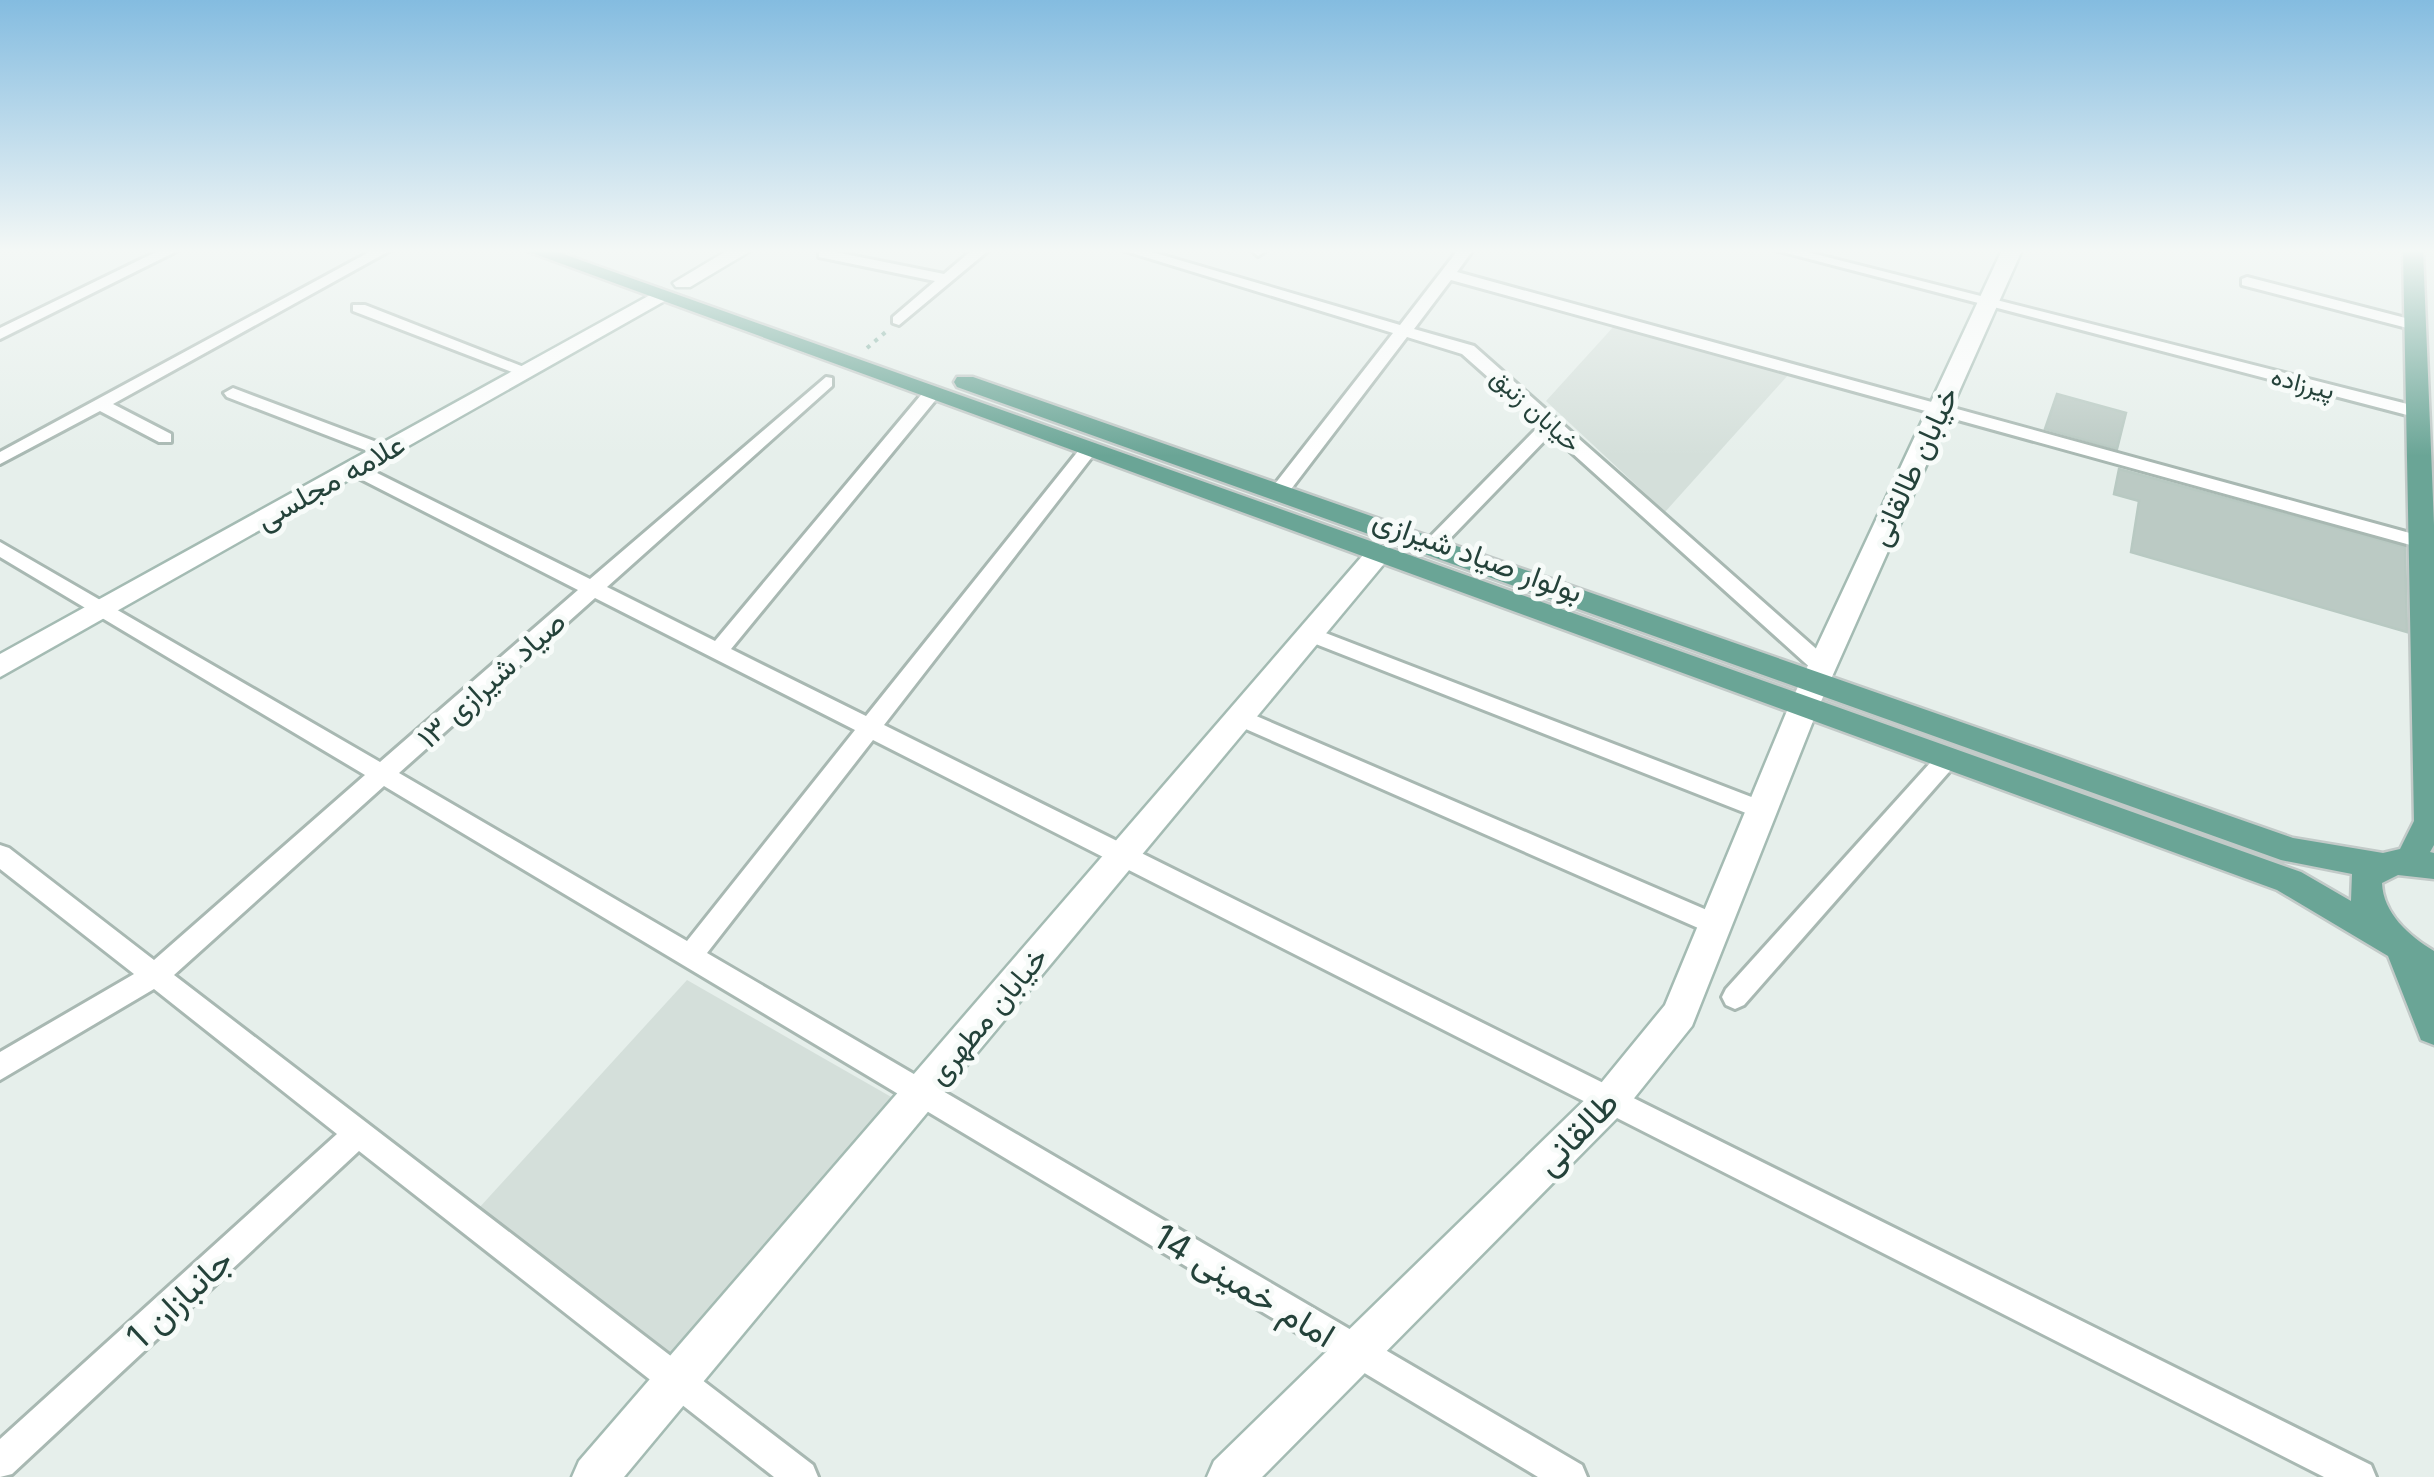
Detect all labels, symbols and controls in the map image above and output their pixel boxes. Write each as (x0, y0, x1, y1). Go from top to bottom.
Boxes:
street label: پیرزاده (2268, 361, 2338, 407)
street label: خیابان زنبق (1484, 362, 1587, 459)
street label: خیابان طالقانی (1861, 381, 1966, 552)
street label: علامه مجلسی (249, 425, 411, 537)
street label: بولوار صیاد شیرازی (1368, 500, 1588, 610)
street label: صیاد شیرازی ۱۳ (409, 603, 573, 756)
street label: خیابان مطهری (919, 939, 1056, 1092)
street label: طالقانی (1526, 1081, 1627, 1184)
street label: امام خمینی 14 (1145, 1214, 1343, 1358)
street label: جانبازان 1 (117, 1239, 242, 1359)

